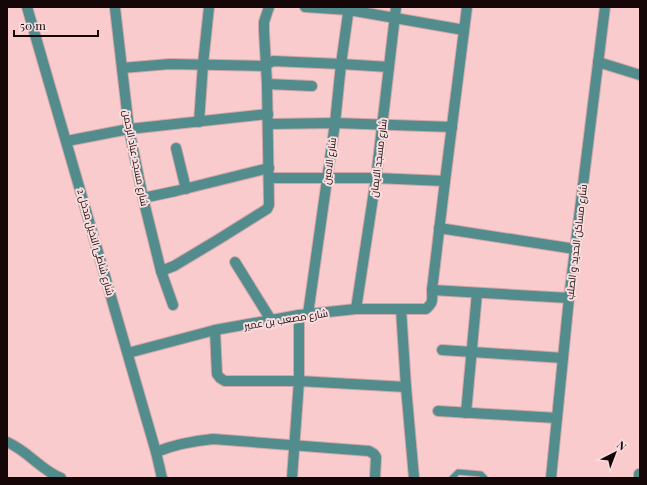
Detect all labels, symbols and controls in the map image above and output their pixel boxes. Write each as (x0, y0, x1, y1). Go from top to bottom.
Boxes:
scale bar (14, 12, 98, 38)
text: 50 m (20, 17, 46, 33)
street label: شارع مسجد عباد الرحمن (120, 109, 152, 207)
street label: شارع مسجد الايمان (366, 118, 390, 198)
street label: شارع الامين (319, 137, 339, 185)
street label: شارع مساكن الحديد و الصلب (562, 184, 590, 300)
street label: شارع شاطئ النخيل مدخل 2 (74, 187, 118, 297)
street label: شارع مصعب بن عمير (242, 305, 329, 333)
north arrow (595, 433, 635, 473)
text: N (614, 437, 630, 453)

